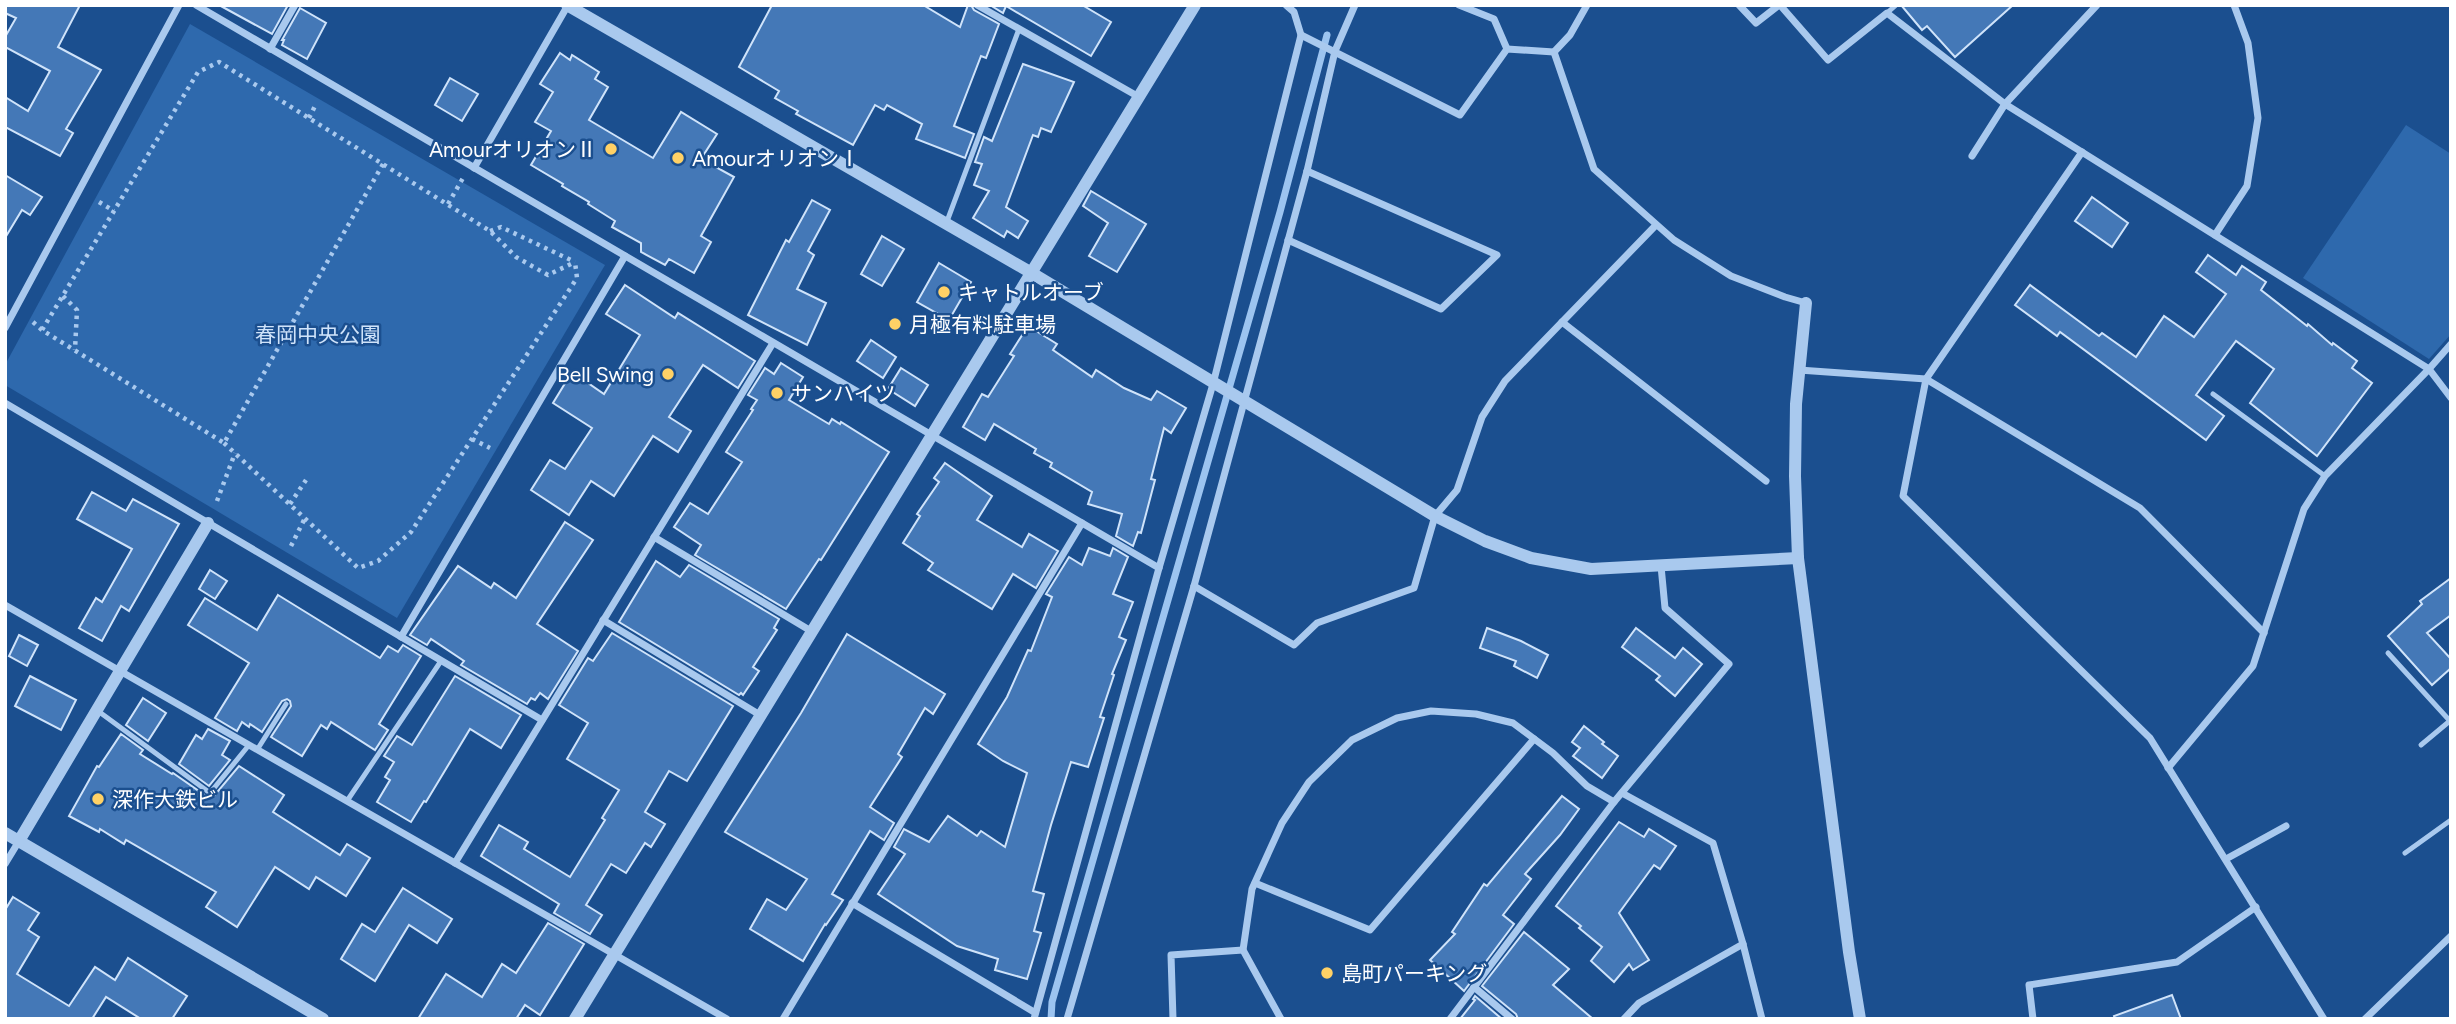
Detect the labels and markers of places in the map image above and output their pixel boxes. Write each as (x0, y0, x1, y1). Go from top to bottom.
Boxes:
place label: AmourオリオンⅡ (429, 137, 597, 162)
marker: AmourオリオンⅡ (603, 141, 619, 157)
place label: AmourオリオンⅠ (692, 146, 860, 171)
marker: AmourオリオンⅠ (670, 150, 686, 166)
place label: キャトルオーブ (958, 280, 1104, 305)
marker: キャトルオーブ (936, 284, 952, 300)
place label: 月極有料駐車場 (909, 312, 1056, 337)
marker: 月極有料駐車場 (887, 316, 903, 332)
place label: Bell Swing (557, 362, 654, 387)
marker: Bell Swing (660, 366, 676, 382)
place label: サンハイツ (791, 381, 896, 406)
marker: サンハイツ (769, 385, 785, 401)
place label: 深作大鉄ビル (112, 787, 238, 812)
marker: 深作大鉄ビル (90, 791, 106, 807)
place label: 島町パーキング (1341, 961, 1487, 986)
marker: 島町パーキング (1319, 965, 1335, 981)

